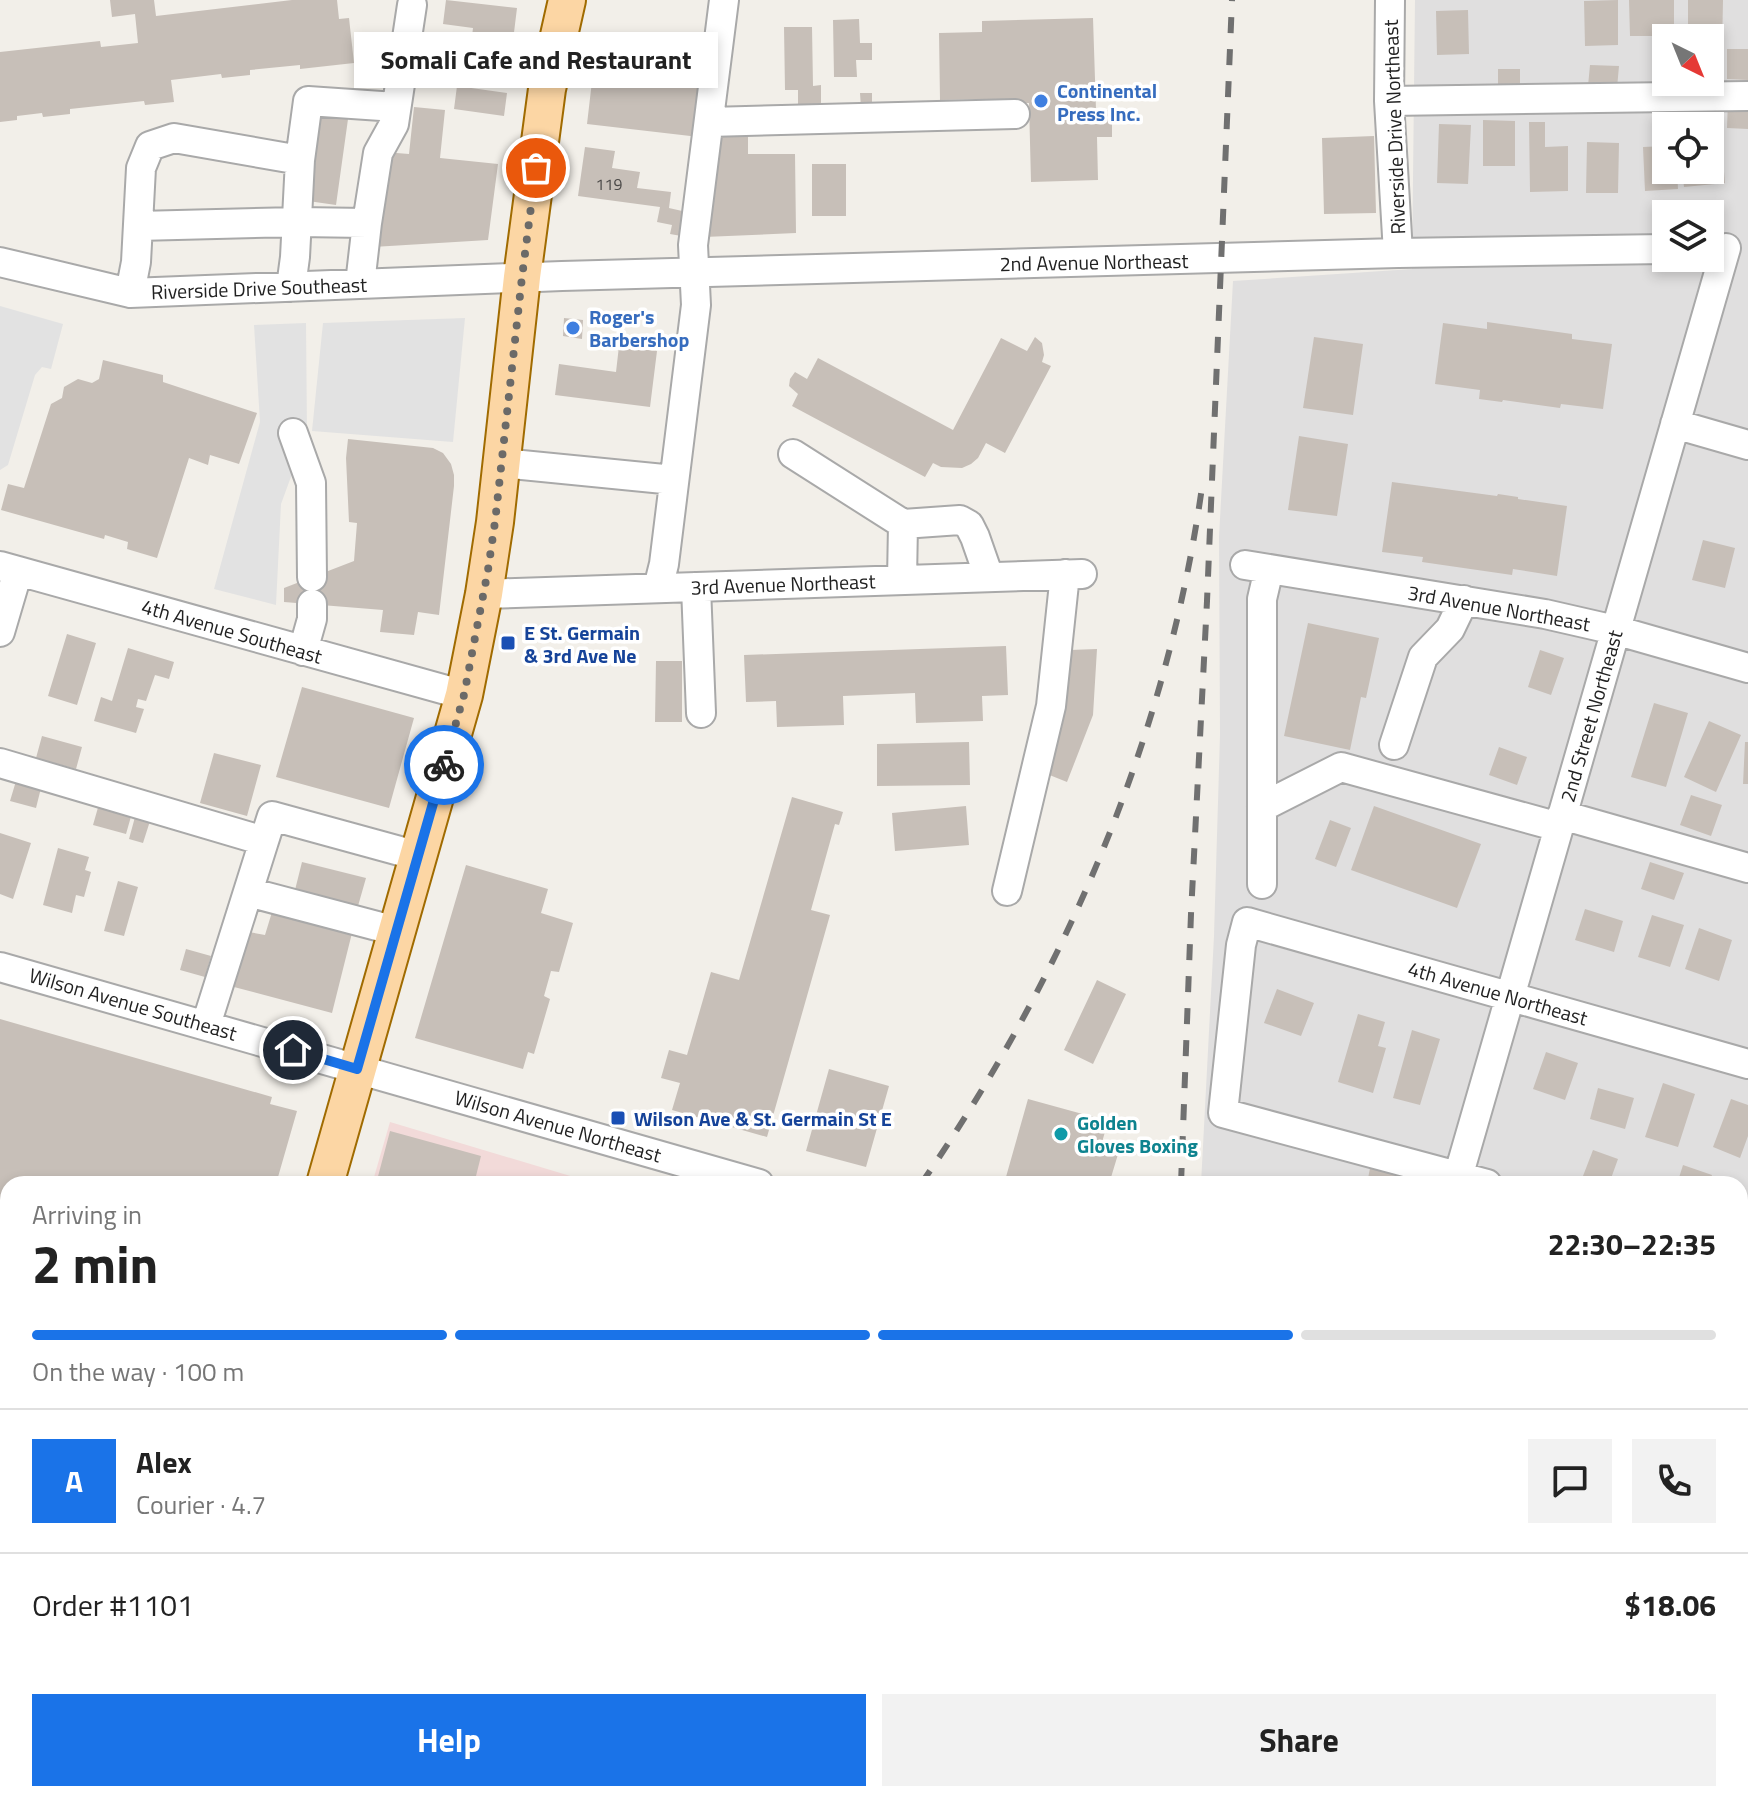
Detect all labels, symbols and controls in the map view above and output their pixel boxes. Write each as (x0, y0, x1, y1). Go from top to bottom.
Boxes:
street label: Riverside Drive Northeast (1375, 19, 1413, 235)
north arrow (1652, 24, 1724, 96)
map controls (1652, 24, 1724, 272)
callout: Somali Cafe and Restaurant (354, 32, 718, 88)
text: Somali Cafe and Restaurant (380, 40, 692, 79)
place label: Continental Press Inc. (1057, 75, 1157, 129)
marker: Continental Press Inc. (1032, 92, 1050, 110)
button: locate (1652, 112, 1724, 184)
pin (502, 134, 570, 202)
icon: bag (514, 146, 558, 190)
house number: 119 (596, 172, 622, 196)
button: layers (1652, 200, 1724, 272)
street label: 2nd Avenue Northeast (999, 245, 1189, 279)
street label: Riverside Drive Southeast (150, 269, 368, 307)
place label: Roger's Barbershop (589, 301, 689, 355)
marker: Roger's Barbershop (564, 319, 582, 337)
street label: 3rd Avenue Northeast (690, 565, 876, 603)
street label: 3rd Avenue Northeast (1405, 577, 1593, 639)
street label: 4th Avenue Southeast (138, 590, 326, 672)
place label: E St. Germain & 3rd Ave Ne (524, 617, 640, 671)
street label: 2nd Street Northeast (1552, 626, 1630, 806)
marker: E St. Germain & 3rd Ave Ne (499, 634, 517, 652)
courier (404, 725, 484, 805)
icon: bike (422, 743, 466, 787)
street label: 4th Avenue Northeast (1405, 953, 1591, 1033)
street label: Wilson Avenue Southeast (25, 959, 241, 1049)
pin (259, 1016, 327, 1084)
icon: home (271, 1028, 315, 1072)
street label: Wilson Avenue Northeast (451, 1082, 665, 1170)
place label: Wilson Ave & St. Germain St E (634, 1103, 892, 1134)
place label: Golden Gloves Boxing (1077, 1107, 1198, 1161)
marker: Wilson Ave & St. Germain St E (609, 1109, 627, 1127)
marker: Golden Gloves Boxing (1052, 1125, 1070, 1143)
text: Arriving in (32, 1195, 142, 1234)
text: 22:30–22:35 (1548, 1221, 1716, 1267)
text: 2 min (32, 1224, 158, 1303)
text: On the way · 100 m (32, 1352, 244, 1391)
text: Alex (136, 1439, 192, 1485)
button: chat (1528, 1439, 1612, 1523)
button: phone (1632, 1439, 1716, 1523)
text: A (65, 1458, 83, 1504)
text: Courier · 4.7 (136, 1485, 266, 1524)
text: Order #1101 (32, 1582, 194, 1628)
text: $18.06 (1624, 1582, 1716, 1628)
button: Help (32, 1694, 866, 1786)
button: Share (882, 1694, 1716, 1786)

